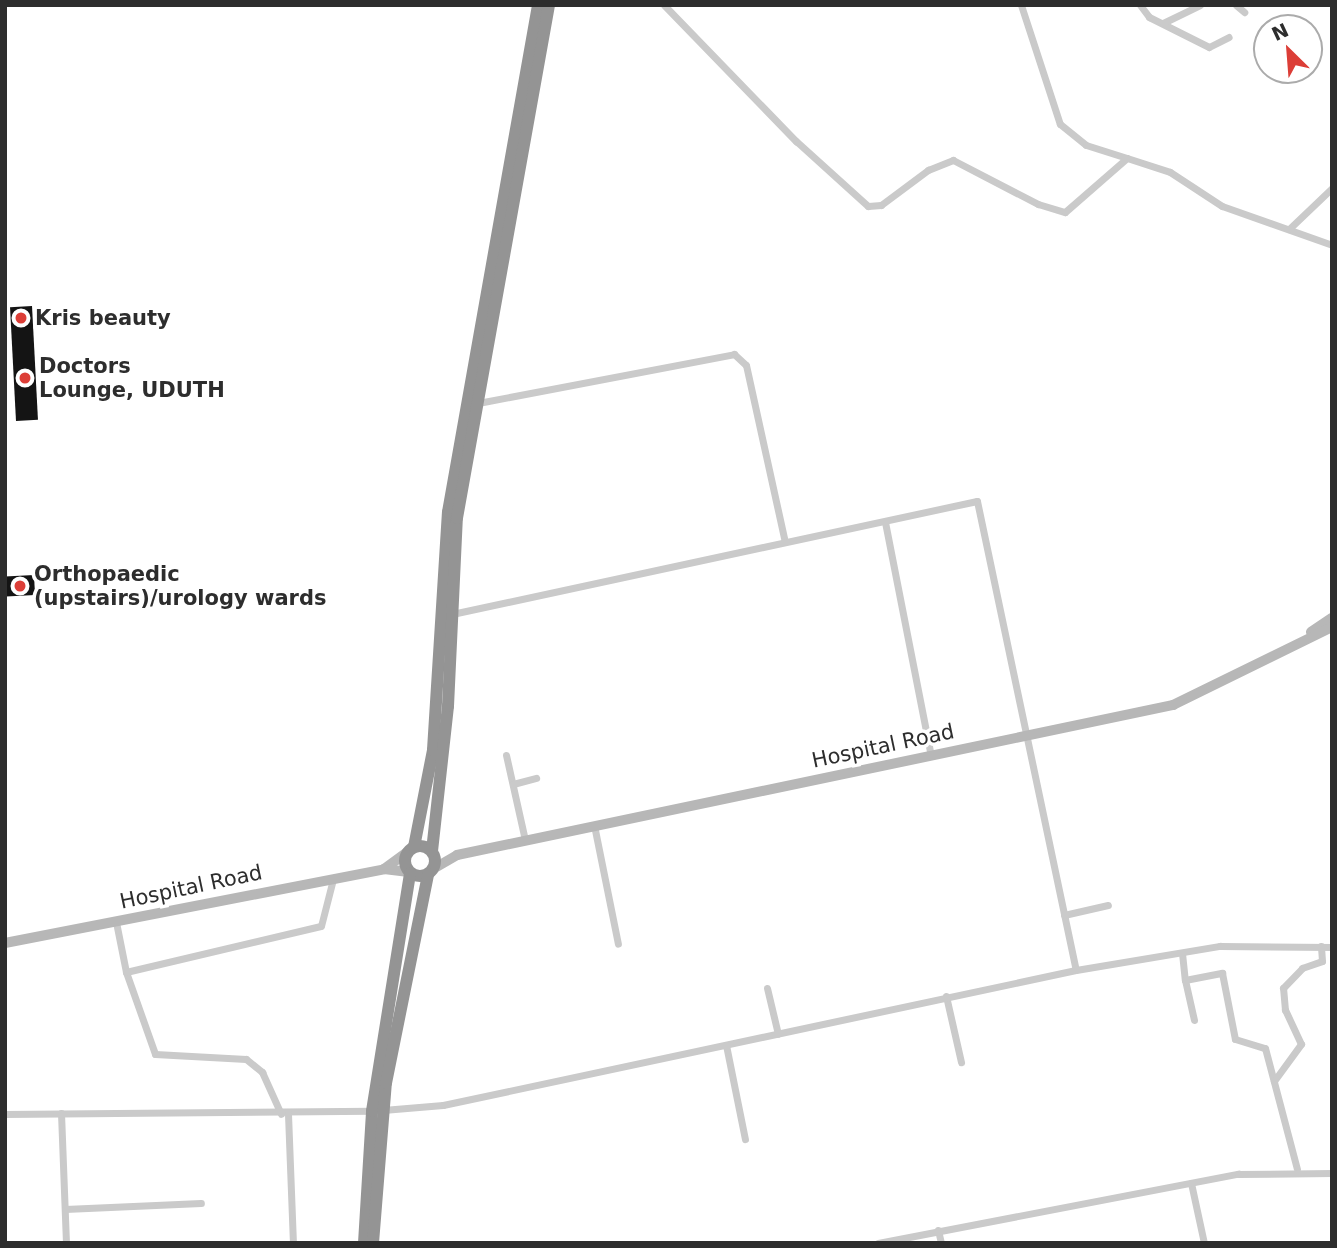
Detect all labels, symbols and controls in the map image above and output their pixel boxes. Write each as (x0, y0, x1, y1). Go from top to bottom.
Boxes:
north arrow (1253, 14, 1323, 84)
text: N (1268, 18, 1292, 45)
place label: Kris beauty (35, 305, 171, 331)
marker: Kris beauty (13, 310, 29, 326)
place label: Doctors Lounge, UDUTH (39, 353, 225, 403)
marker: Doctors Lounge, UDUTH (17, 370, 33, 386)
place label: Orthopaedic (upstairs)/urology wards (34, 561, 326, 611)
marker: Orthopaedic (upstairs)/urology wards (12, 578, 28, 594)
street label: Hospital Road (809, 719, 957, 773)
street label: Hospital Road (117, 860, 265, 914)

